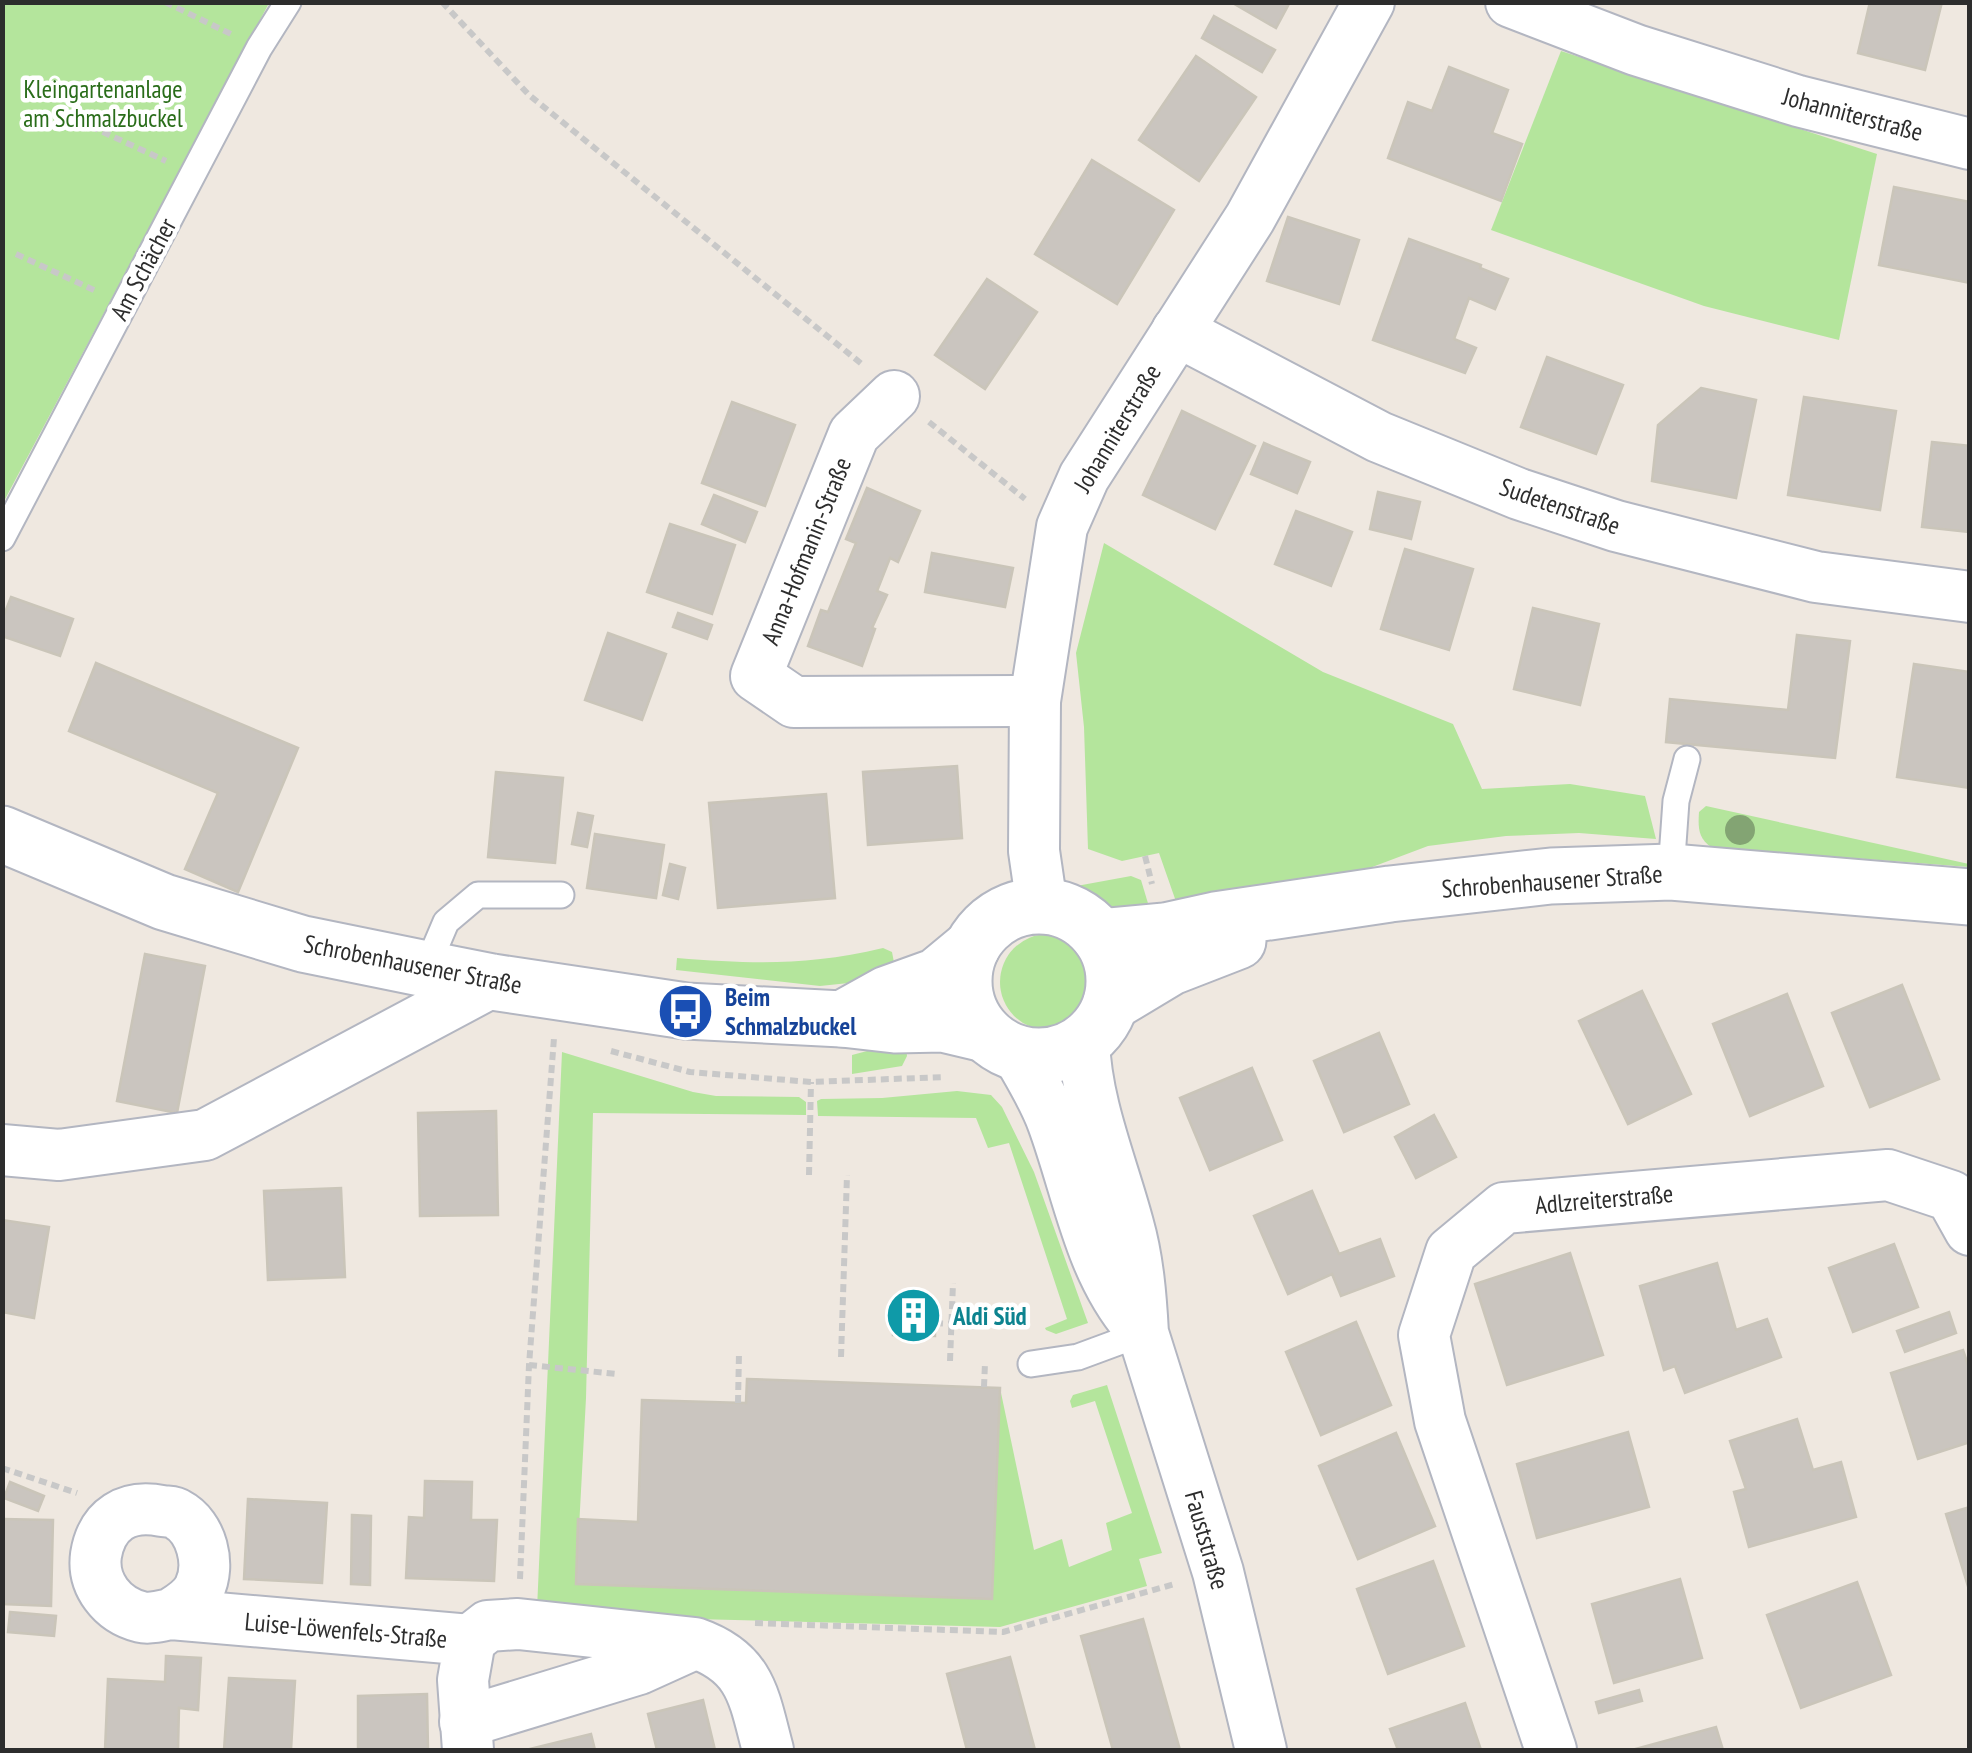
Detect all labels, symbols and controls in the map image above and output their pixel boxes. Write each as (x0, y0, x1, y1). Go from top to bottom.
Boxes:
park label: Kleingartenanlage am Schmalzbuckel (23, 73, 183, 134)
street label: Johanniterstraße (1778, 80, 1927, 148)
street label: Am Schächer (103, 212, 183, 326)
street label: Johanniterstraße (1066, 358, 1168, 499)
street label: Anna-Hofmanin-Straße (754, 453, 858, 649)
street label: Sudetenstraße (1496, 470, 1624, 542)
street label: Schrobenhausener Straße (1440, 857, 1664, 905)
street label: Schrobenhausener Straße (301, 927, 525, 1001)
bus stop icon: Beim Schmalzbuckel (656, 981, 716, 1041)
place label: Beim Schmalzbuckel (725, 981, 857, 1042)
street label: Adlzreiterstraße (1534, 1177, 1674, 1221)
building icon: Aldi Süd (884, 1286, 944, 1346)
place label: Aldi Süd (952, 1300, 1027, 1332)
street label: Fauststraße (1178, 1487, 1236, 1593)
street label: Luise-Löwenfels-Straße (243, 1605, 449, 1655)

